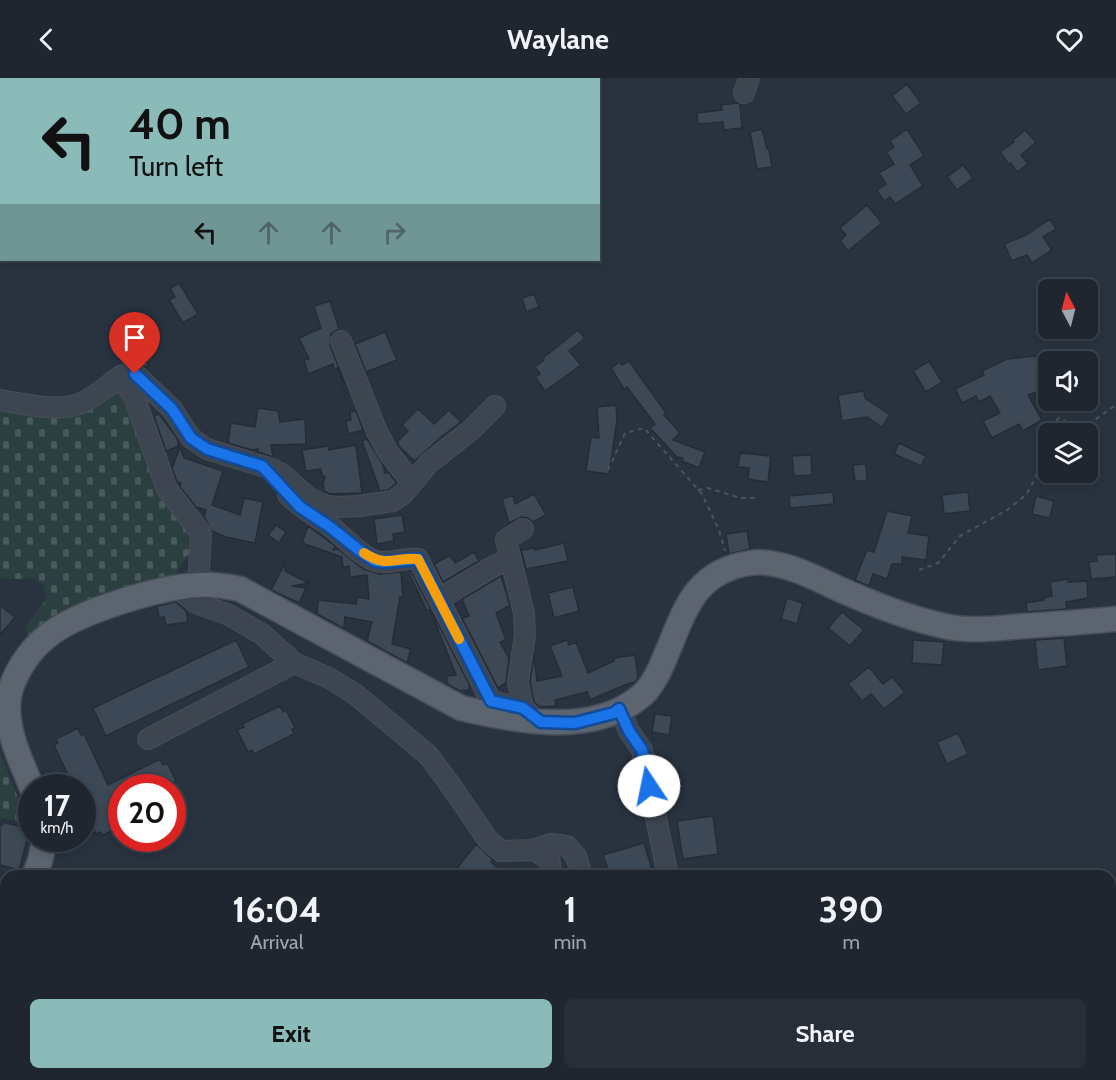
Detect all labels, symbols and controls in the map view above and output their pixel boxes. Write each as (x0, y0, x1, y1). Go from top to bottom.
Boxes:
icon: back (30, 23, 63, 56)
text: Waylane (507, 23, 609, 56)
icon: heart (1053, 23, 1086, 56)
text: 40 m (129, 98, 231, 150)
icon: left (30, 102, 108, 180)
text: Turn left (129, 150, 223, 183)
icon: left (189, 216, 222, 249)
icon: ahead (252, 216, 285, 249)
icon: ahead (315, 216, 348, 249)
icon: right (378, 216, 411, 249)
north arrow (1038, 279, 1098, 339)
map controls (1038, 279, 1098, 483)
pin (109, 312, 160, 374)
icon: arrive (118, 321, 151, 354)
button: sound (1038, 351, 1098, 411)
button: layers (1038, 423, 1098, 483)
position arrow (617, 754, 681, 818)
speed limit sign: 20 (108, 774, 186, 852)
text: 17 (44, 787, 70, 824)
text: km/h (41, 819, 73, 837)
text: 16:04 (232, 887, 321, 931)
text: 1 (563, 887, 577, 931)
text: 390 (819, 887, 884, 931)
text: Arrival (250, 930, 303, 954)
text: min (554, 930, 587, 954)
text: m (843, 930, 860, 954)
button: Exit (30, 999, 552, 1068)
button: Share (564, 999, 1086, 1068)

